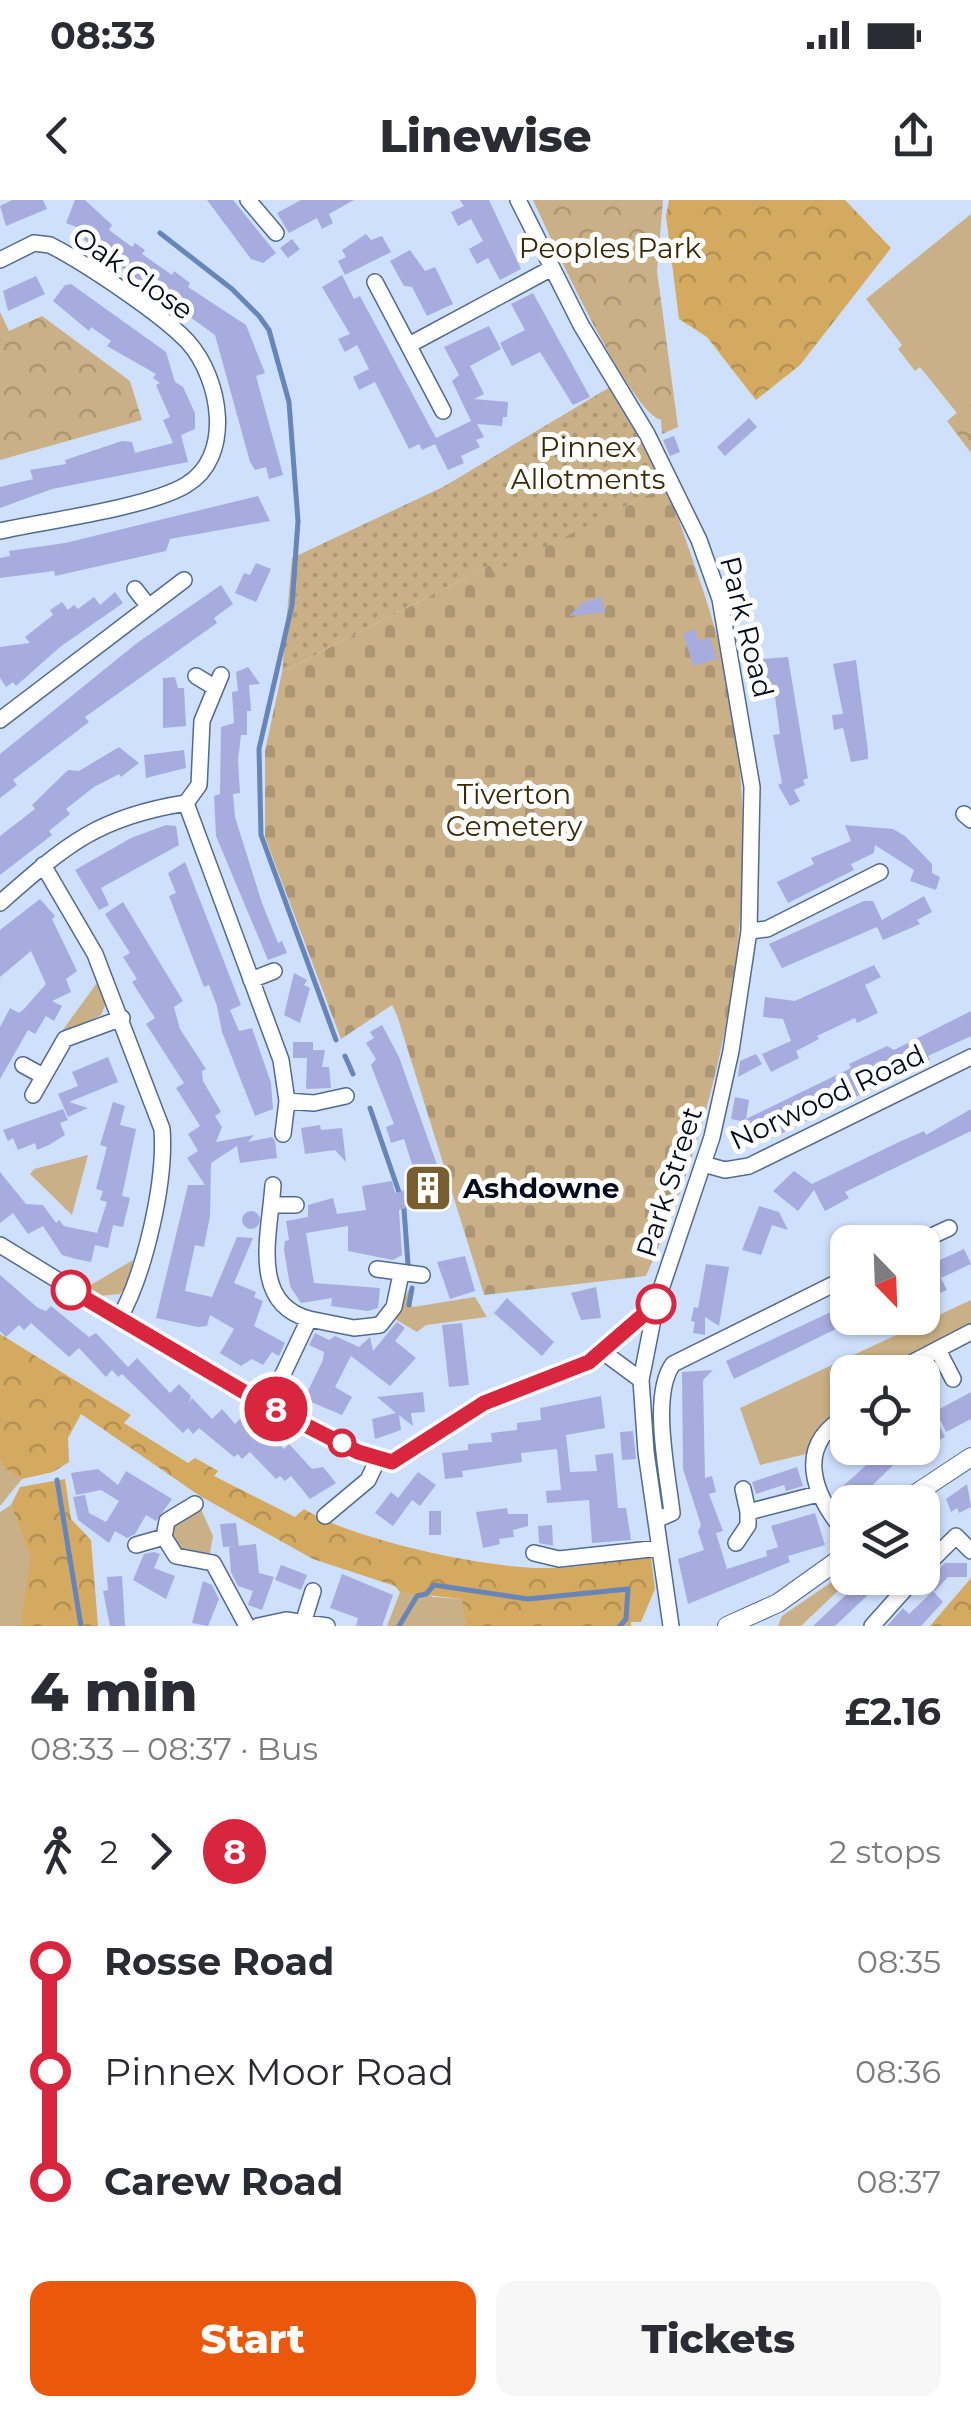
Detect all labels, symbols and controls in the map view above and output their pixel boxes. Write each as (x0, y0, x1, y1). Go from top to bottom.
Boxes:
text: 08:33 (50, 12, 156, 59)
icon: back (30, 108, 85, 163)
text: Linewise (379, 108, 592, 163)
icon: share (886, 108, 941, 163)
street label: Oak Close (66, 219, 200, 327)
park label: Peoples Park (519, 231, 702, 265)
park label: Pinnex Allotments (511, 430, 665, 496)
street label: Park Road (713, 553, 781, 701)
park label: Tiverton Cemetery (446, 777, 583, 843)
street label: Norwood Road (724, 1037, 930, 1157)
street label: Park Street (629, 1103, 709, 1261)
building icon: Ashdowne (402, 1162, 454, 1214)
place label: Ashdowne (462, 1171, 619, 1205)
north arrow (830, 1225, 940, 1335)
map controls (830, 1225, 940, 1595)
unlabelled marker (52, 1271, 90, 1309)
unlabelled marker (637, 1285, 675, 1323)
button: locate (830, 1355, 940, 1465)
line badge: 8 (244, 1376, 308, 1442)
text: 8 (264, 1388, 288, 1431)
unlabelled marker (329, 1430, 355, 1456)
button: layers (830, 1485, 940, 1595)
text: 4 min (30, 1658, 197, 1725)
text: £2.16 (845, 1688, 941, 1735)
text: 08:33 – 08:37 · Bus (30, 1729, 318, 1768)
icon: walk (30, 1824, 85, 1879)
icon: forward (133, 1824, 188, 1879)
text: 8 (223, 1830, 246, 1873)
text: 2 (100, 1832, 118, 1871)
text: 2 stops (829, 1832, 941, 1871)
text: Rosse Road (104, 1938, 334, 1985)
text: 08:35 (857, 1942, 941, 1981)
text: Pinnex Moor Road (104, 2048, 454, 2095)
text: 08:36 (855, 2052, 941, 2091)
text: Carew Road (104, 2158, 343, 2205)
text: 08:37 (856, 2162, 941, 2201)
button: Start (30, 2281, 476, 2396)
button: Tickets (496, 2281, 941, 2396)

